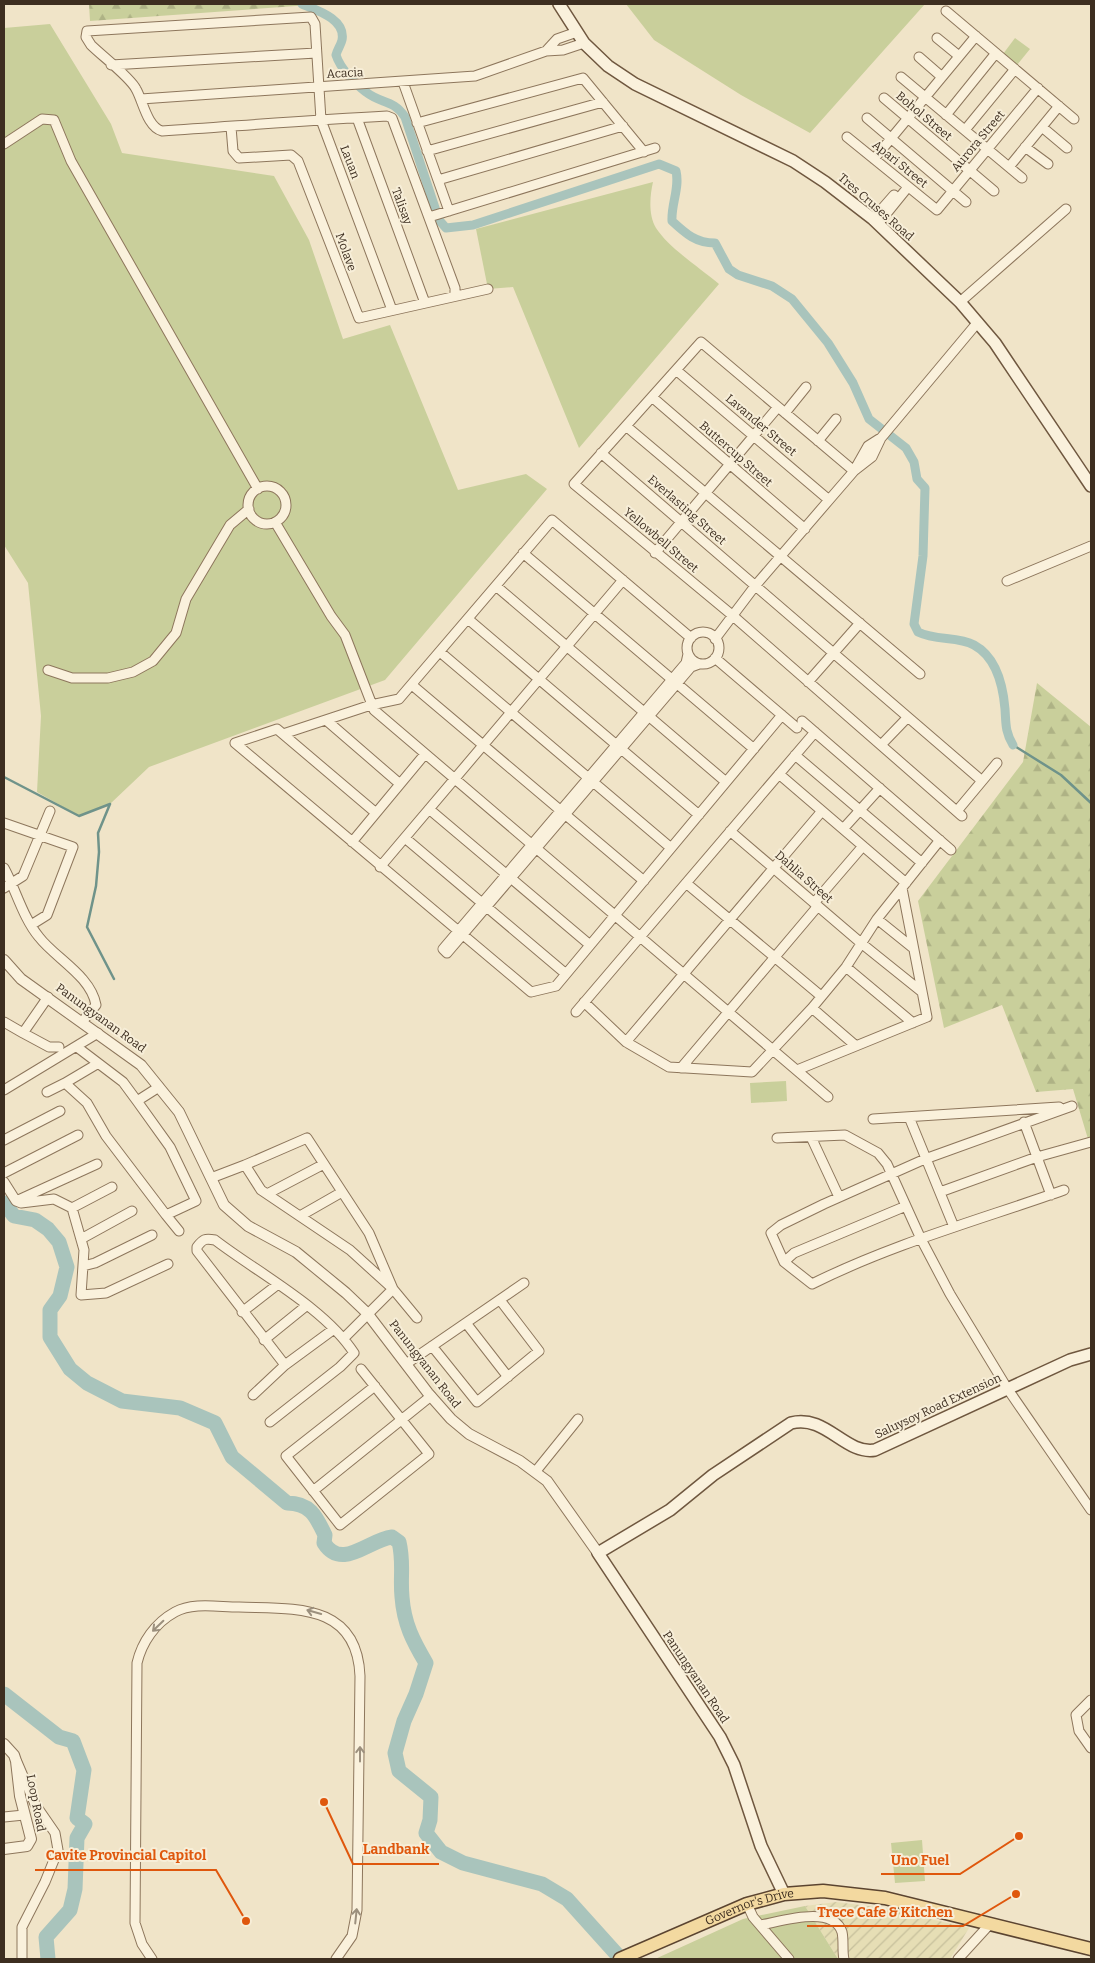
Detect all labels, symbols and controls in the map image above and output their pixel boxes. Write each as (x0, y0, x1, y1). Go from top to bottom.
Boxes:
street label: Acacia (326, 65, 364, 81)
street label: Bohol Street (893, 89, 955, 144)
street label: Aurora Street (948, 107, 1008, 174)
street label: Apari Street (870, 137, 931, 191)
street label: Lauan (337, 143, 363, 181)
street label: Tres Cruses Road (835, 170, 917, 244)
street label: Talisay (389, 186, 415, 227)
street label: Molave (333, 231, 359, 273)
street label: Lavander Street (723, 391, 800, 459)
street label: Buttercup Street (697, 419, 776, 490)
street label: Everlasting Street (645, 472, 729, 548)
street label: Yellowbell Street (621, 505, 702, 576)
street label: Dahlia Street (772, 848, 836, 906)
street label: Panungyanan Road (53, 981, 149, 1055)
street label: Panungyanan Road (386, 1317, 464, 1411)
street label: Saluysoy Road Extension (873, 1370, 1004, 1441)
one-way arrow (307, 1607, 323, 1617)
one-way arrow (152, 1620, 164, 1632)
street label: Panungyanan Road (660, 1628, 732, 1726)
one-way arrow (355, 1746, 365, 1762)
street label: Loop Road (24, 1773, 48, 1833)
callout: Landbank (353, 1835, 439, 1864)
callout: Cavite Provincial Capitol (35, 1841, 216, 1870)
text: Landbank (363, 1841, 430, 1858)
callout: Uno Fuel (881, 1845, 960, 1874)
text: Cavite Provincial Capitol (46, 1847, 207, 1864)
text: Uno Fuel (891, 1852, 950, 1869)
street label: Governor's Drive (703, 1886, 794, 1928)
callout: Trece Cafe & Kitchen (807, 1897, 963, 1926)
text: Trece Cafe & Kitchen (817, 1904, 953, 1921)
one-way arrow (351, 1909, 361, 1925)

